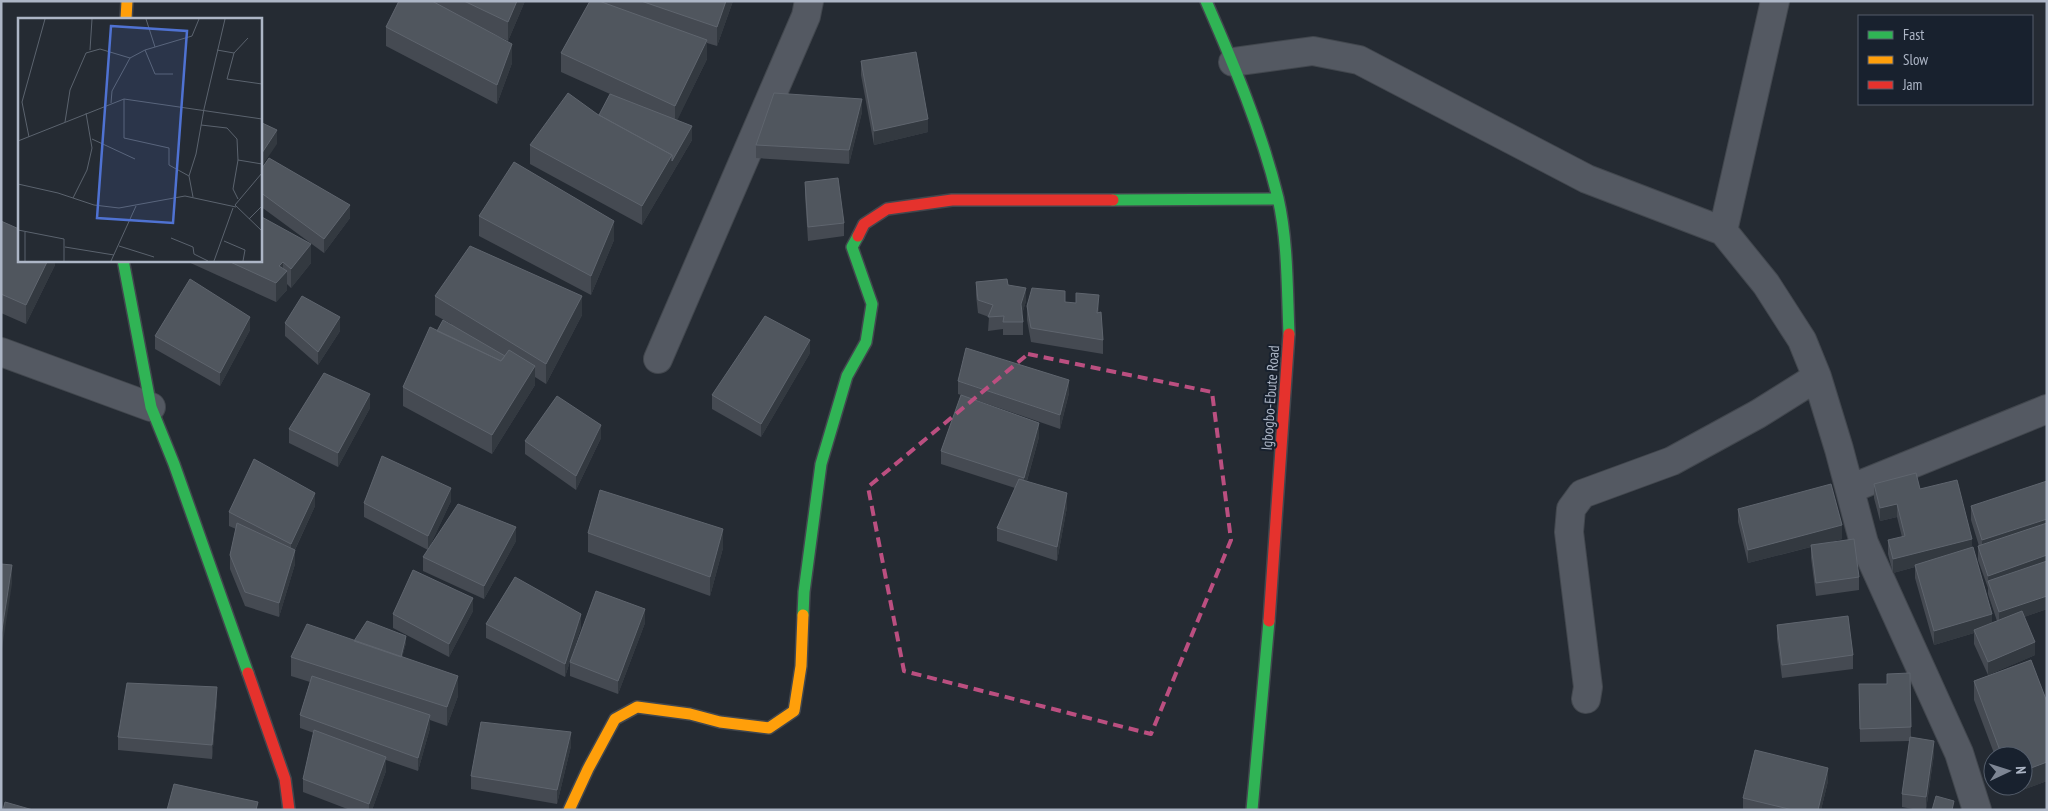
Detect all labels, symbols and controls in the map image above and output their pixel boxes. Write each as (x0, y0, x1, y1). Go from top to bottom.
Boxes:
legend (1858, 15, 2033, 105)
inset map (18, 18, 261, 261)
text: Fast (1903, 25, 1924, 44)
text: Slow (1903, 50, 1928, 69)
text: Jam (1902, 75, 1922, 94)
street label: Igbogbo-Ebute Road (1257, 345, 1283, 451)
north arrow (1983, 746, 2033, 796)
text: N (2012, 766, 2030, 774)

